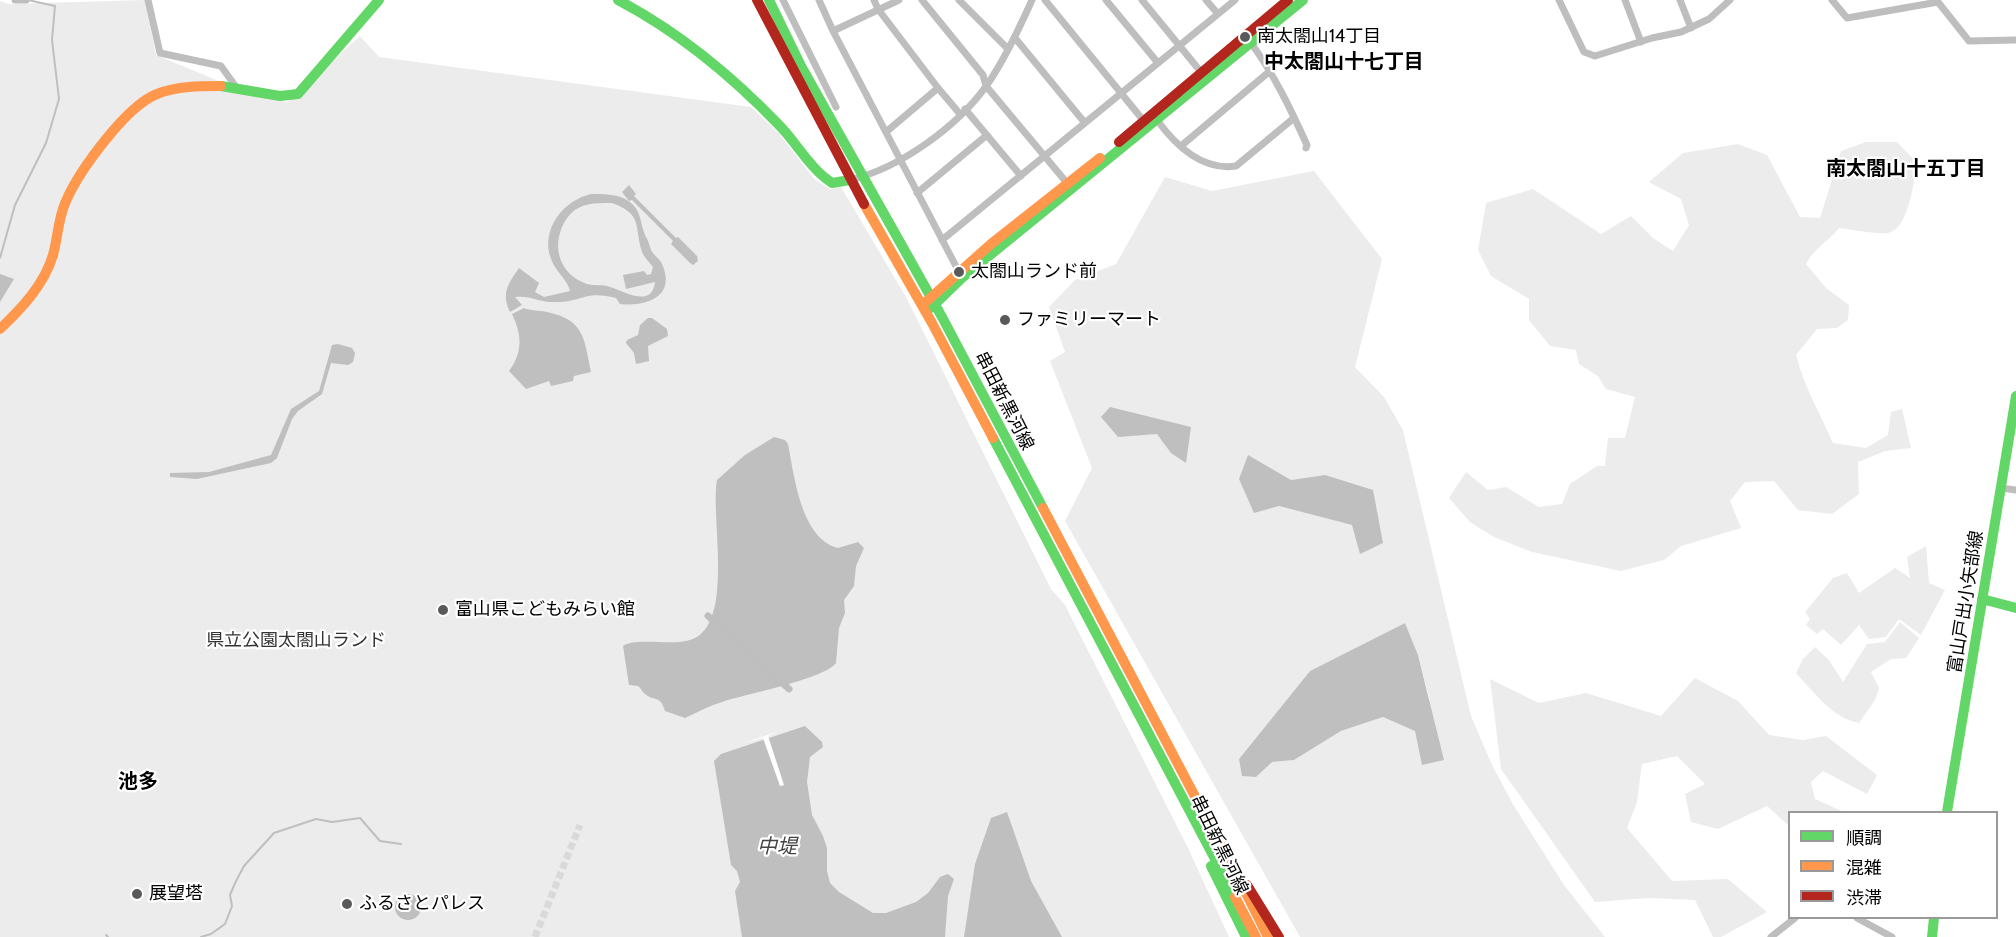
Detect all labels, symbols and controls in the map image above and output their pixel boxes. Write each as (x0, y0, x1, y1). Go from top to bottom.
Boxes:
place label: 南太閤山14丁目 (1257, 26, 1381, 48)
marker: 南太閤山14丁目 (1238, 30, 1252, 44)
district label: 中太閤山十七丁目 (1264, 50, 1424, 74)
district label: 南太閤山十五丁目 (1826, 157, 1986, 181)
place label: 太閤山ランド前 (971, 261, 1097, 283)
marker: 太閤山ランド前 (952, 265, 966, 279)
place label: ファミリーマート (1017, 309, 1161, 331)
marker: ファミリーマート (998, 313, 1012, 327)
street label: 串田新黒河線 (970, 348, 1038, 454)
street label: 富山戸出小矢部線 (1944, 529, 1988, 675)
place label: 富山県こどもみらい館 (455, 599, 635, 621)
marker: 富山県こどもみらい館 (436, 603, 450, 617)
park label: 県立公園太閤山ランド (206, 630, 386, 652)
district label: 池多 (118, 770, 158, 794)
street label: 串田新黒河線 (1186, 792, 1252, 898)
legend (1788, 811, 1998, 919)
text: 順調 (1846, 827, 1882, 849)
water label: 中堤 (757, 835, 797, 859)
text: 混雑 (1846, 857, 1882, 879)
place label: 展望塔 (149, 883, 203, 905)
marker: 展望塔 (130, 887, 144, 901)
text: 渋滞 (1846, 887, 1882, 909)
place label: ふるさとパレス (359, 893, 485, 915)
marker: ふるさとパレス (340, 897, 354, 911)

